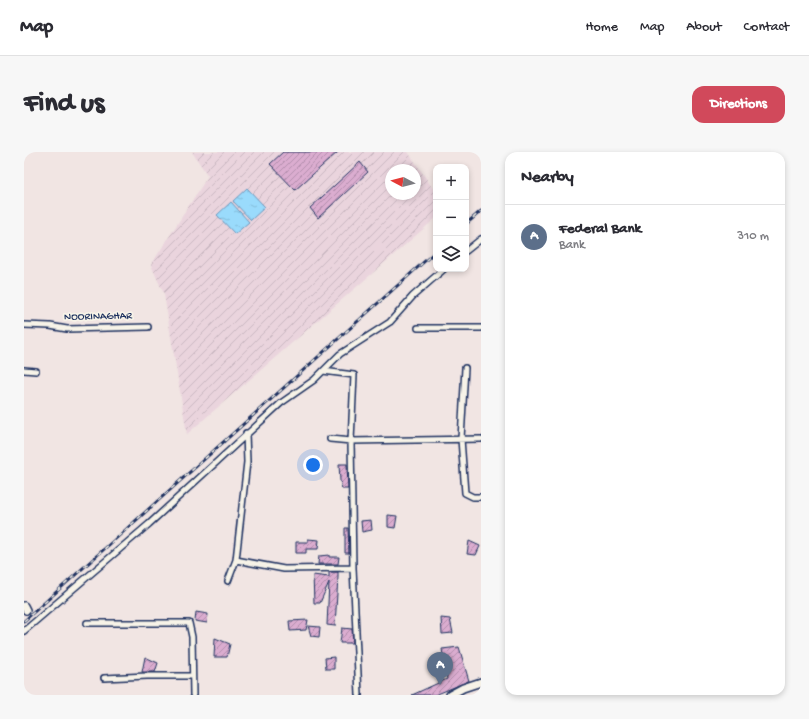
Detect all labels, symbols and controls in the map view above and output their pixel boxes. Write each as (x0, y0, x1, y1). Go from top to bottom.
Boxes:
text: Map (20, 16, 53, 39)
text: Home (586, 19, 618, 36)
text: Map (640, 19, 664, 36)
text: About (686, 19, 722, 36)
text: Contact (744, 19, 789, 36)
button: Directions (692, 86, 785, 123)
text: Find us (24, 88, 104, 121)
north arrow (385, 164, 421, 200)
map controls (433, 164, 469, 272)
button: + (433, 164, 469, 200)
text: Nearby (521, 168, 574, 188)
button: − (433, 200, 469, 236)
text: Federal Bank (559, 220, 641, 238)
text: A (530, 229, 538, 244)
text: 310 m (737, 229, 769, 244)
button: layers (433, 236, 469, 272)
text: Bank (559, 238, 585, 253)
street label: NOORINAGHAR (64, 310, 133, 324)
your location (303, 455, 323, 475)
pin: A (427, 652, 453, 685)

